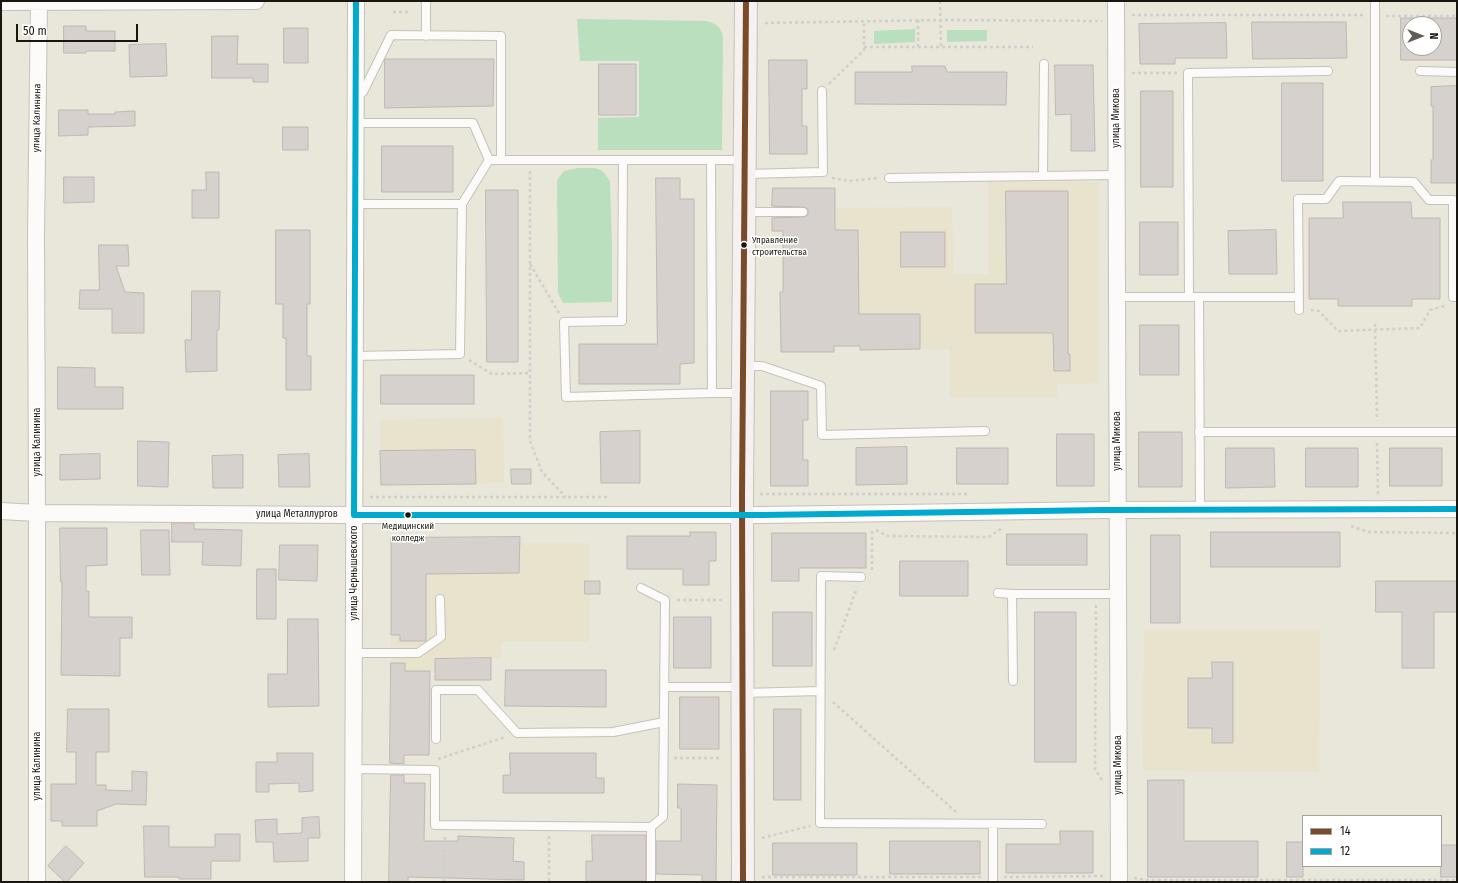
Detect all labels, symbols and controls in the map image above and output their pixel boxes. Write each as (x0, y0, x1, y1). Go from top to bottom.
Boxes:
scale bar (18, 16, 140, 42)
north arrow (1402, 16, 1442, 56)
text: 50 m (23, 24, 47, 38)
text: N (1427, 33, 1440, 39)
street label: улица Калинина (30, 83, 44, 153)
street label: улица Микова (1110, 88, 1122, 148)
place label: Управление строительства (752, 235, 807, 256)
marker: Управление строительства (739, 240, 749, 250)
street label: улица Калинина (31, 407, 43, 477)
street label: улица Микова (1111, 411, 1123, 471)
street label: улица Металлургов (256, 508, 338, 520)
marker: Медицинский колледж (403, 510, 413, 520)
place label: Медицинский колледж (382, 521, 434, 542)
street label: улица Чернышевского (348, 525, 360, 621)
street label: улица Калинина (31, 731, 43, 801)
street label: улица Микова (1112, 735, 1124, 795)
legend (1302, 815, 1442, 867)
text: 14 (1340, 824, 1351, 838)
text: 12 (1340, 844, 1350, 858)

